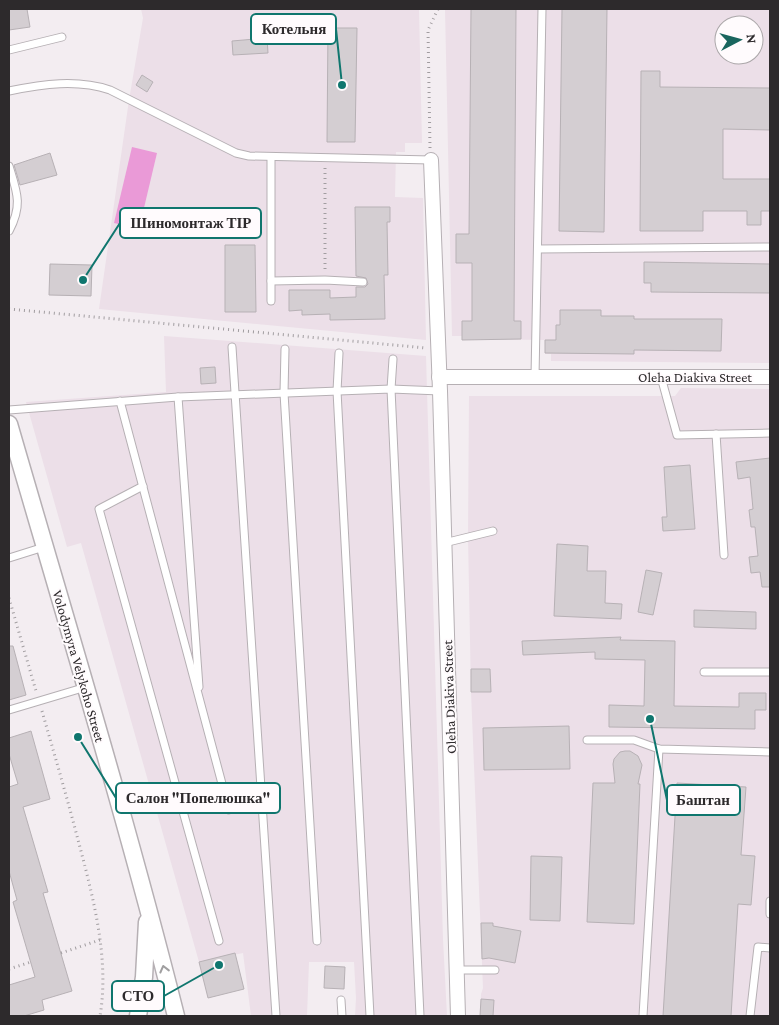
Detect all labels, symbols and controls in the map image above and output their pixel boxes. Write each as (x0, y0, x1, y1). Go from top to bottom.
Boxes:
callout: Котельня (251, 14, 336, 44)
north arrow (714, 15, 764, 65)
text: Котельня (262, 21, 326, 37)
text: N (743, 33, 760, 45)
callout: Шиномонтаж ТІР (120, 208, 261, 238)
text: Шиномонтаж ТІР (131, 215, 251, 231)
street label: Oleha Diakiva Street (638, 369, 752, 385)
street label: Volodymyra Velykoho Street (50, 588, 108, 744)
street label: Oleha Diakiva Street (439, 639, 459, 754)
callout: Салон "Попелюшка" (116, 783, 280, 813)
callout: Баштан (667, 785, 740, 815)
text: Салон "Попелюшка" (126, 790, 270, 806)
text: Баштан (676, 792, 730, 808)
one-way arrow (159, 964, 170, 973)
callout: СТО (112, 981, 164, 1011)
text: СТО (122, 988, 154, 1004)

